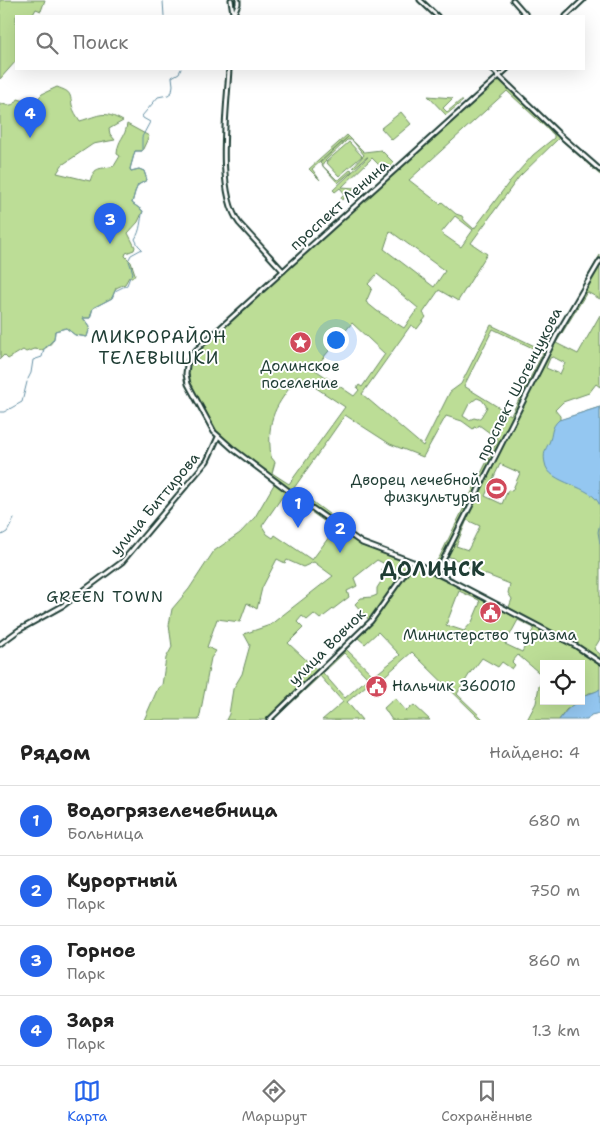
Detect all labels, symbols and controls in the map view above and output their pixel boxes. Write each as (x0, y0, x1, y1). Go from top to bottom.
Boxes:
search box (15, 15, 585, 70)
icon: search (33, 29, 61, 57)
text: Поиск (73, 30, 128, 55)
pin: 4 (14, 97, 46, 138)
street label: проспект Ленина (285, 155, 393, 255)
pin: 3 (94, 203, 126, 244)
street label: проспект Шогенцукова (472, 303, 567, 464)
district label: МИКРОРАЙОН ТЕЛЕВЫШКИ (91, 325, 227, 370)
your location (323, 327, 349, 353)
place icon: Долинское поселение (288, 331, 312, 355)
place label: Долинское поселение (260, 356, 340, 393)
street label: улица Биттирова (106, 448, 205, 560)
place label: Дворец лечебной физкультуры (351, 470, 480, 507)
sports icon: Дворец лечебной физкультуры (484, 477, 508, 501)
pin: 1 (282, 487, 314, 528)
pin: 2 (324, 512, 356, 553)
district label: ДОЛИНСК (380, 556, 486, 582)
district label: GREEN TOWN (46, 586, 164, 607)
public building icon: Министерство туризма (478, 600, 502, 624)
street label: улица Вовчок (284, 604, 370, 690)
place label: Министерство туризма (403, 625, 578, 645)
map controls (540, 660, 585, 705)
button: locate (540, 660, 585, 705)
public building icon: Нальчик 360010 (364, 674, 388, 698)
place label: Нальчик 360010 (392, 676, 516, 696)
text: Рядом (20, 739, 90, 767)
text: Найдено: 4 (489, 742, 580, 763)
text: Водогрязелечебница (67, 798, 277, 823)
text: 1 (32, 810, 40, 831)
text: 680 m (528, 810, 580, 831)
text: Больница (67, 823, 143, 844)
text: Курортный (67, 868, 177, 893)
text: 2 (30, 880, 42, 901)
text: 750 m (529, 880, 580, 901)
text: Парк (67, 893, 105, 914)
text: Горное (67, 938, 136, 963)
text: 3 (30, 950, 42, 971)
text: 860 m (528, 950, 580, 971)
text: Парк (67, 963, 105, 984)
text: Заря (67, 1008, 114, 1033)
text: 4 (30, 1020, 42, 1041)
text: 1.3 km (532, 1020, 580, 1041)
text: Парк (67, 1033, 105, 1054)
tab: Карта (67, 1077, 107, 1125)
tab: Маршрут (242, 1077, 307, 1125)
tab: Сохранённые (441, 1077, 533, 1125)

